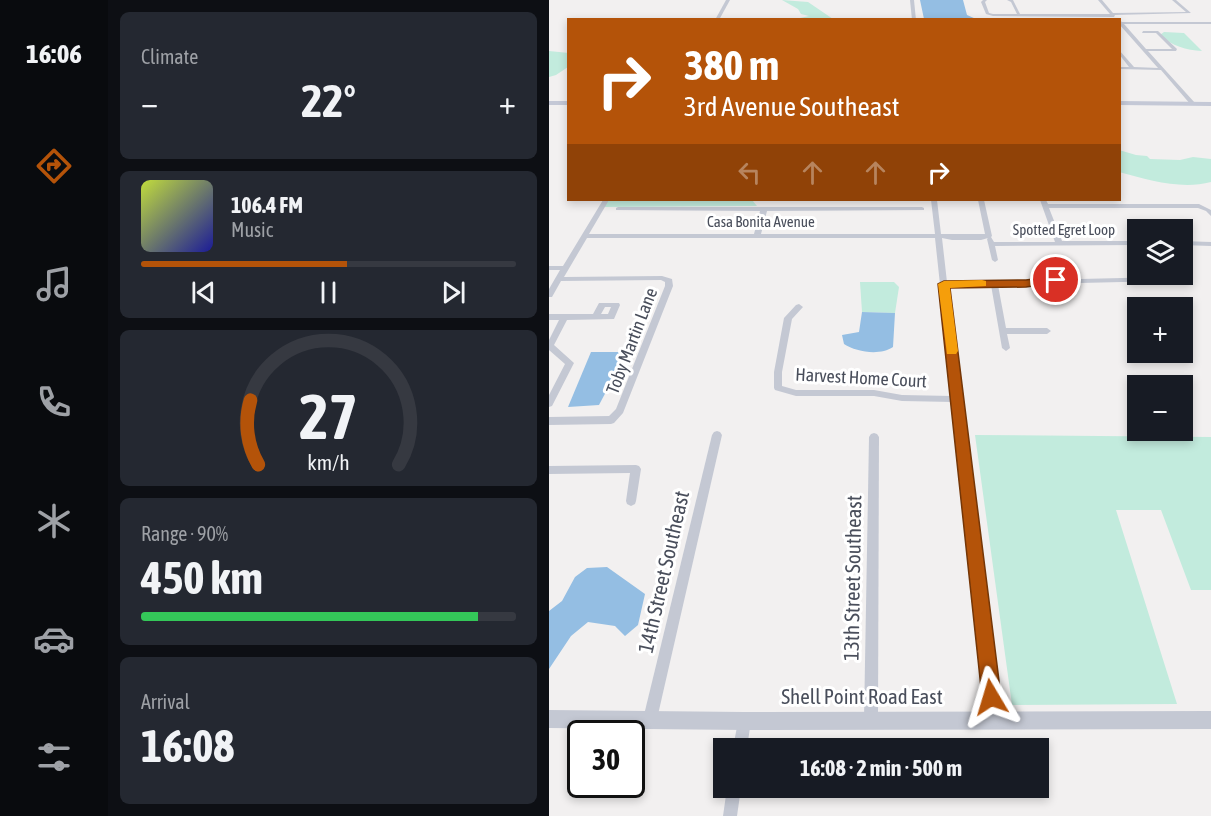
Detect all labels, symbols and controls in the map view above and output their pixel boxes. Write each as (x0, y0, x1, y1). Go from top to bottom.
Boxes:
text: 16:06 (26, 38, 82, 69)
text: 380 m (684, 41, 779, 89)
icon: right (585, 42, 663, 120)
text: Climate (141, 45, 198, 68)
text: 22° (301, 75, 356, 127)
text: − (141, 83, 158, 121)
text: + (499, 83, 516, 121)
text: 3rd Avenue Southeast (684, 91, 900, 122)
icon: directions (33, 145, 75, 187)
icon: left (733, 156, 766, 189)
icon: ahead (796, 156, 829, 189)
icon: ahead (859, 156, 892, 189)
icon: right (922, 156, 955, 189)
text: 106.4 FM (231, 192, 303, 218)
street label: Casa Bonita Avenue (707, 213, 815, 230)
text: Music (231, 218, 273, 241)
map controls (1127, 219, 1193, 441)
button: layers (1127, 219, 1193, 285)
street label: Spotted Egret Loop (1013, 221, 1115, 238)
pin (1030, 254, 1081, 305)
icon: music (33, 263, 75, 305)
icon: arrive (1039, 263, 1072, 296)
icon: previous (187, 276, 220, 309)
icon: pause (312, 276, 345, 309)
icon: next (437, 276, 470, 309)
street label: Toby Martin Lane (602, 285, 661, 397)
button: + (1127, 297, 1193, 363)
street label: Harvest Home Court (795, 364, 927, 391)
button: − (1127, 375, 1193, 441)
icon: phone (33, 381, 75, 423)
text: 27 (299, 381, 358, 452)
text: km/h (307, 450, 350, 475)
street label: 14th Street Southeast (633, 488, 693, 655)
street label: 13th Street Southeast (839, 495, 865, 661)
icon: climate (33, 500, 75, 542)
text: Range · 90% (141, 522, 228, 545)
text: 450 km (141, 552, 263, 604)
icon: car (33, 618, 75, 660)
position arrow (959, 665, 1023, 729)
street label: Shell Point Road East (781, 684, 943, 708)
text: Arrival (141, 690, 190, 713)
text: 16:08 (141, 720, 235, 772)
speed limit sign: 30 (567, 720, 645, 798)
icon: filters (33, 736, 75, 778)
text: 16:08 · 2 min · 500 m (800, 755, 962, 781)

